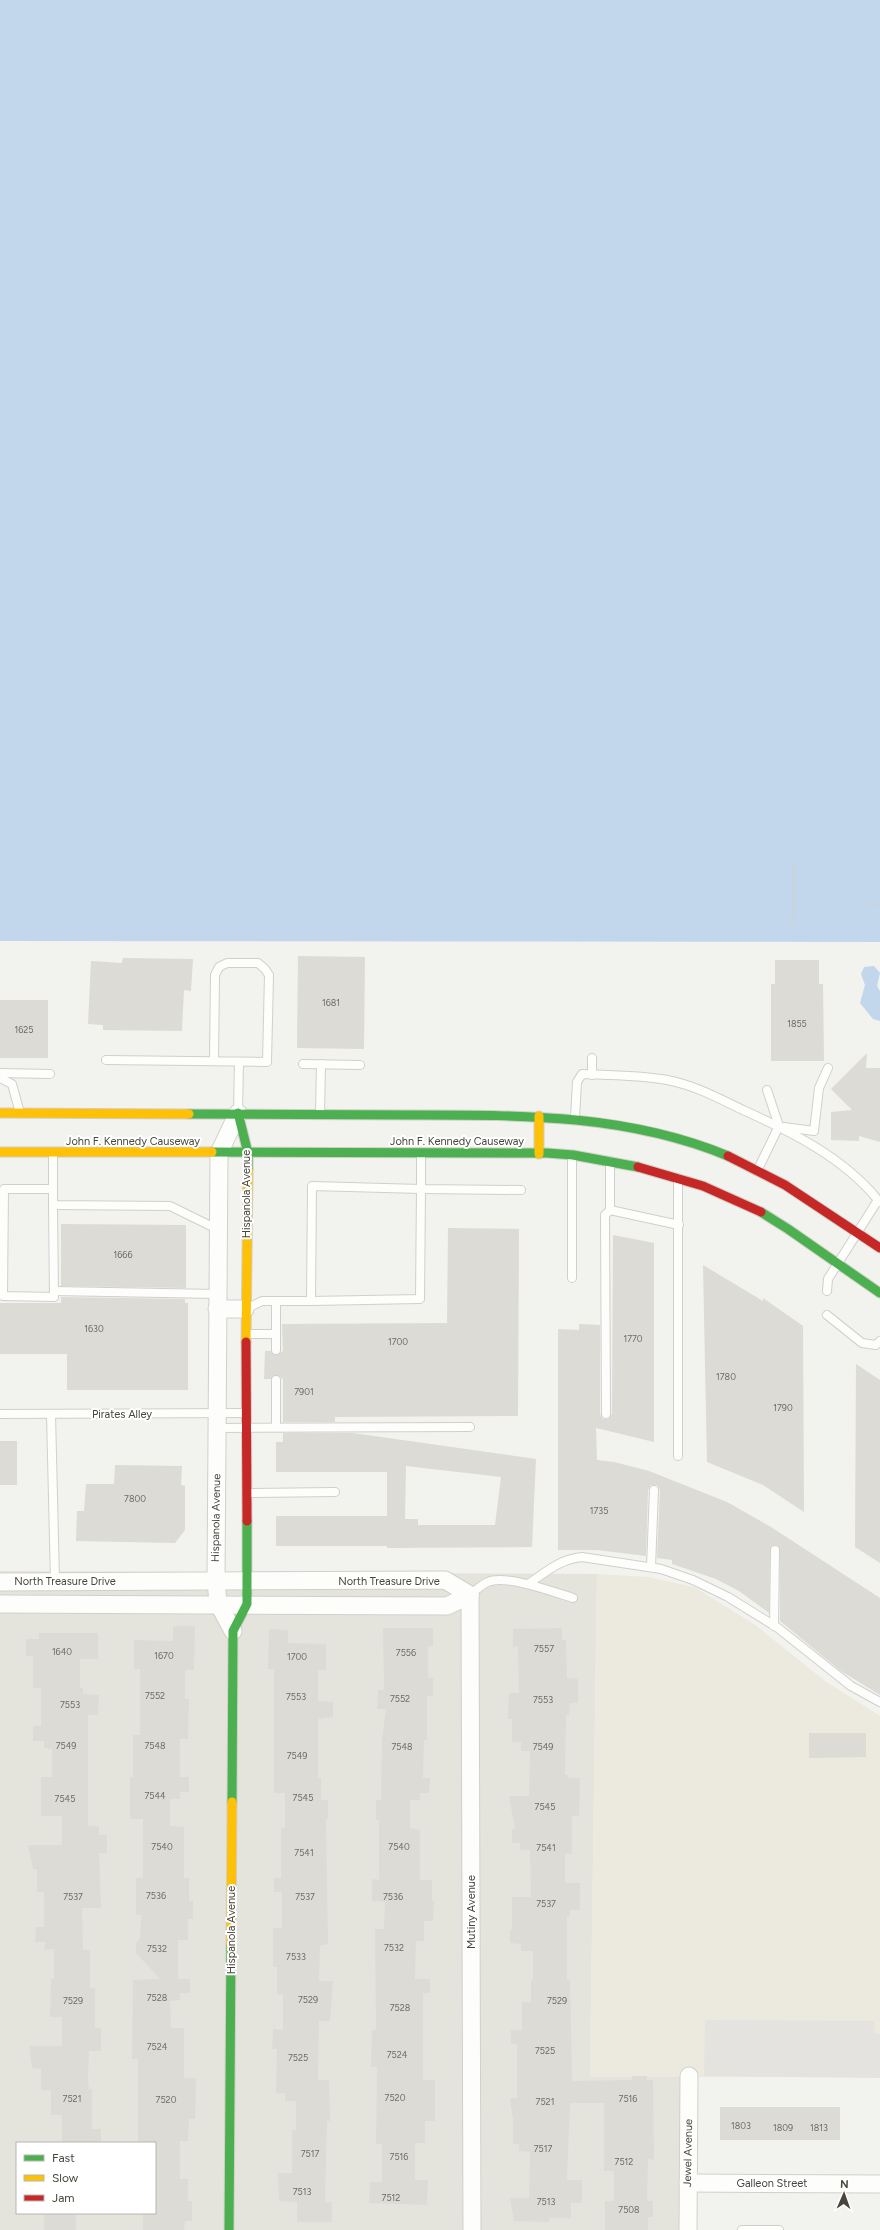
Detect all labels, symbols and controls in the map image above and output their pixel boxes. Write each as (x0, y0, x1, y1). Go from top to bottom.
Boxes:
house number: 1681 (322, 997, 340, 1008)
house number: 1855 (787, 1018, 807, 1029)
house number: 1625 (14, 1024, 34, 1035)
street label: John F. Kennedy Causeway (66, 1135, 200, 1148)
street label: John F. Kennedy Causeway (390, 1135, 524, 1148)
street label: Hispanola Avenue (240, 1150, 253, 1238)
house number: 1666 (114, 1249, 133, 1260)
house number: 1630 (84, 1323, 104, 1334)
house number: 1770 (623, 1333, 643, 1344)
house number: 1700 (388, 1336, 408, 1347)
house number: 1780 (716, 1371, 736, 1382)
house number: 7901 (294, 1386, 314, 1397)
house number: 1790 (773, 1402, 793, 1413)
street label: Pirates Alley (92, 1408, 152, 1421)
street label: Hispanola Avenue (209, 1474, 223, 1562)
house number: 7800 (124, 1493, 146, 1504)
house number: 1735 (590, 1505, 608, 1516)
street label: North Treasure Drive (14, 1575, 116, 1588)
street label: North Treasure Drive (338, 1575, 440, 1588)
house number: 7557 (534, 1643, 554, 1654)
house number: 1640 (52, 1646, 72, 1657)
house number: 7556 (396, 1647, 416, 1658)
house number: 1670 (154, 1650, 174, 1661)
house number: 1700 (287, 1651, 307, 1662)
house number: 7552 (145, 1690, 165, 1701)
house number: 7553 (286, 1691, 306, 1702)
house number: 7552 (390, 1693, 410, 1704)
house number: 7553 (533, 1694, 553, 1705)
house number: 7553 (60, 1699, 80, 1710)
house number: 7549 (56, 1740, 76, 1751)
house number: 7548 (144, 1740, 166, 1751)
house number: 7548 (391, 1741, 413, 1752)
house number: 7549 (533, 1741, 553, 1752)
house number: 7549 (287, 1750, 307, 1761)
house number: 7544 (144, 1790, 166, 1801)
house number: 7545 (293, 1792, 313, 1803)
house number: 7545 (55, 1793, 75, 1804)
house number: 7545 (535, 1801, 555, 1812)
house number: 7540 (151, 1841, 173, 1852)
house number: 7540 (388, 1841, 410, 1852)
house number: 7541 (536, 1842, 556, 1853)
house number: 7541 (294, 1847, 314, 1858)
street label: Mutiny Avenue (465, 1875, 478, 1949)
street label: Hispanola Avenue (225, 1886, 238, 1974)
house number: 7536 (146, 1890, 166, 1901)
house number: 7537 (63, 1891, 83, 1902)
house number: 7537 (295, 1891, 315, 1902)
house number: 7536 (383, 1891, 403, 1902)
house number: 7537 (536, 1898, 556, 1909)
house number: 7532 (384, 1942, 404, 1953)
house number: 7532 (147, 1943, 167, 1954)
house number: 7533 (286, 1951, 306, 1962)
house number: 7528 (147, 1992, 168, 2003)
house number: 7529 (298, 1994, 318, 2005)
house number: 7529 (63, 1995, 83, 2006)
house number: 7529 (547, 1995, 567, 2006)
house number: 7528 (390, 2002, 411, 2013)
house number: 7524 (147, 2041, 168, 2052)
house number: 7525 (535, 2045, 555, 2056)
house number: 7524 (387, 2049, 408, 2060)
house number: 7525 (288, 2052, 308, 2063)
house number: 7520 (385, 2092, 406, 2103)
house number: 7521 (63, 2093, 81, 2104)
house number: 7516 (619, 2093, 637, 2104)
house number: 7520 (156, 2094, 177, 2105)
house number: 7521 (536, 2096, 554, 2107)
street label: Jewel Avenue (681, 2119, 695, 2187)
house number: 1803 (731, 2120, 751, 2131)
house number: 1809 (773, 2122, 793, 2133)
house number: 1813 (810, 2122, 828, 2133)
legend (16, 2142, 156, 2214)
house number: 7517 (534, 2143, 552, 2154)
house number: 7517 (301, 2148, 319, 2159)
text: Fast (52, 2151, 75, 2165)
house number: 7516 (390, 2151, 408, 2162)
house number: 7512 (615, 2156, 633, 2167)
text: Slow (52, 2171, 79, 2185)
north arrow (824, 2174, 864, 2214)
street label: Galleon Street (737, 2177, 807, 2190)
text: N (840, 2178, 849, 2191)
house number: 7513 (293, 2186, 311, 2197)
text: Jam (52, 2191, 75, 2205)
house number: 7512 (382, 2192, 400, 2203)
house number: 7513 (537, 2196, 555, 2207)
house number: 7508 (618, 2204, 640, 2215)

